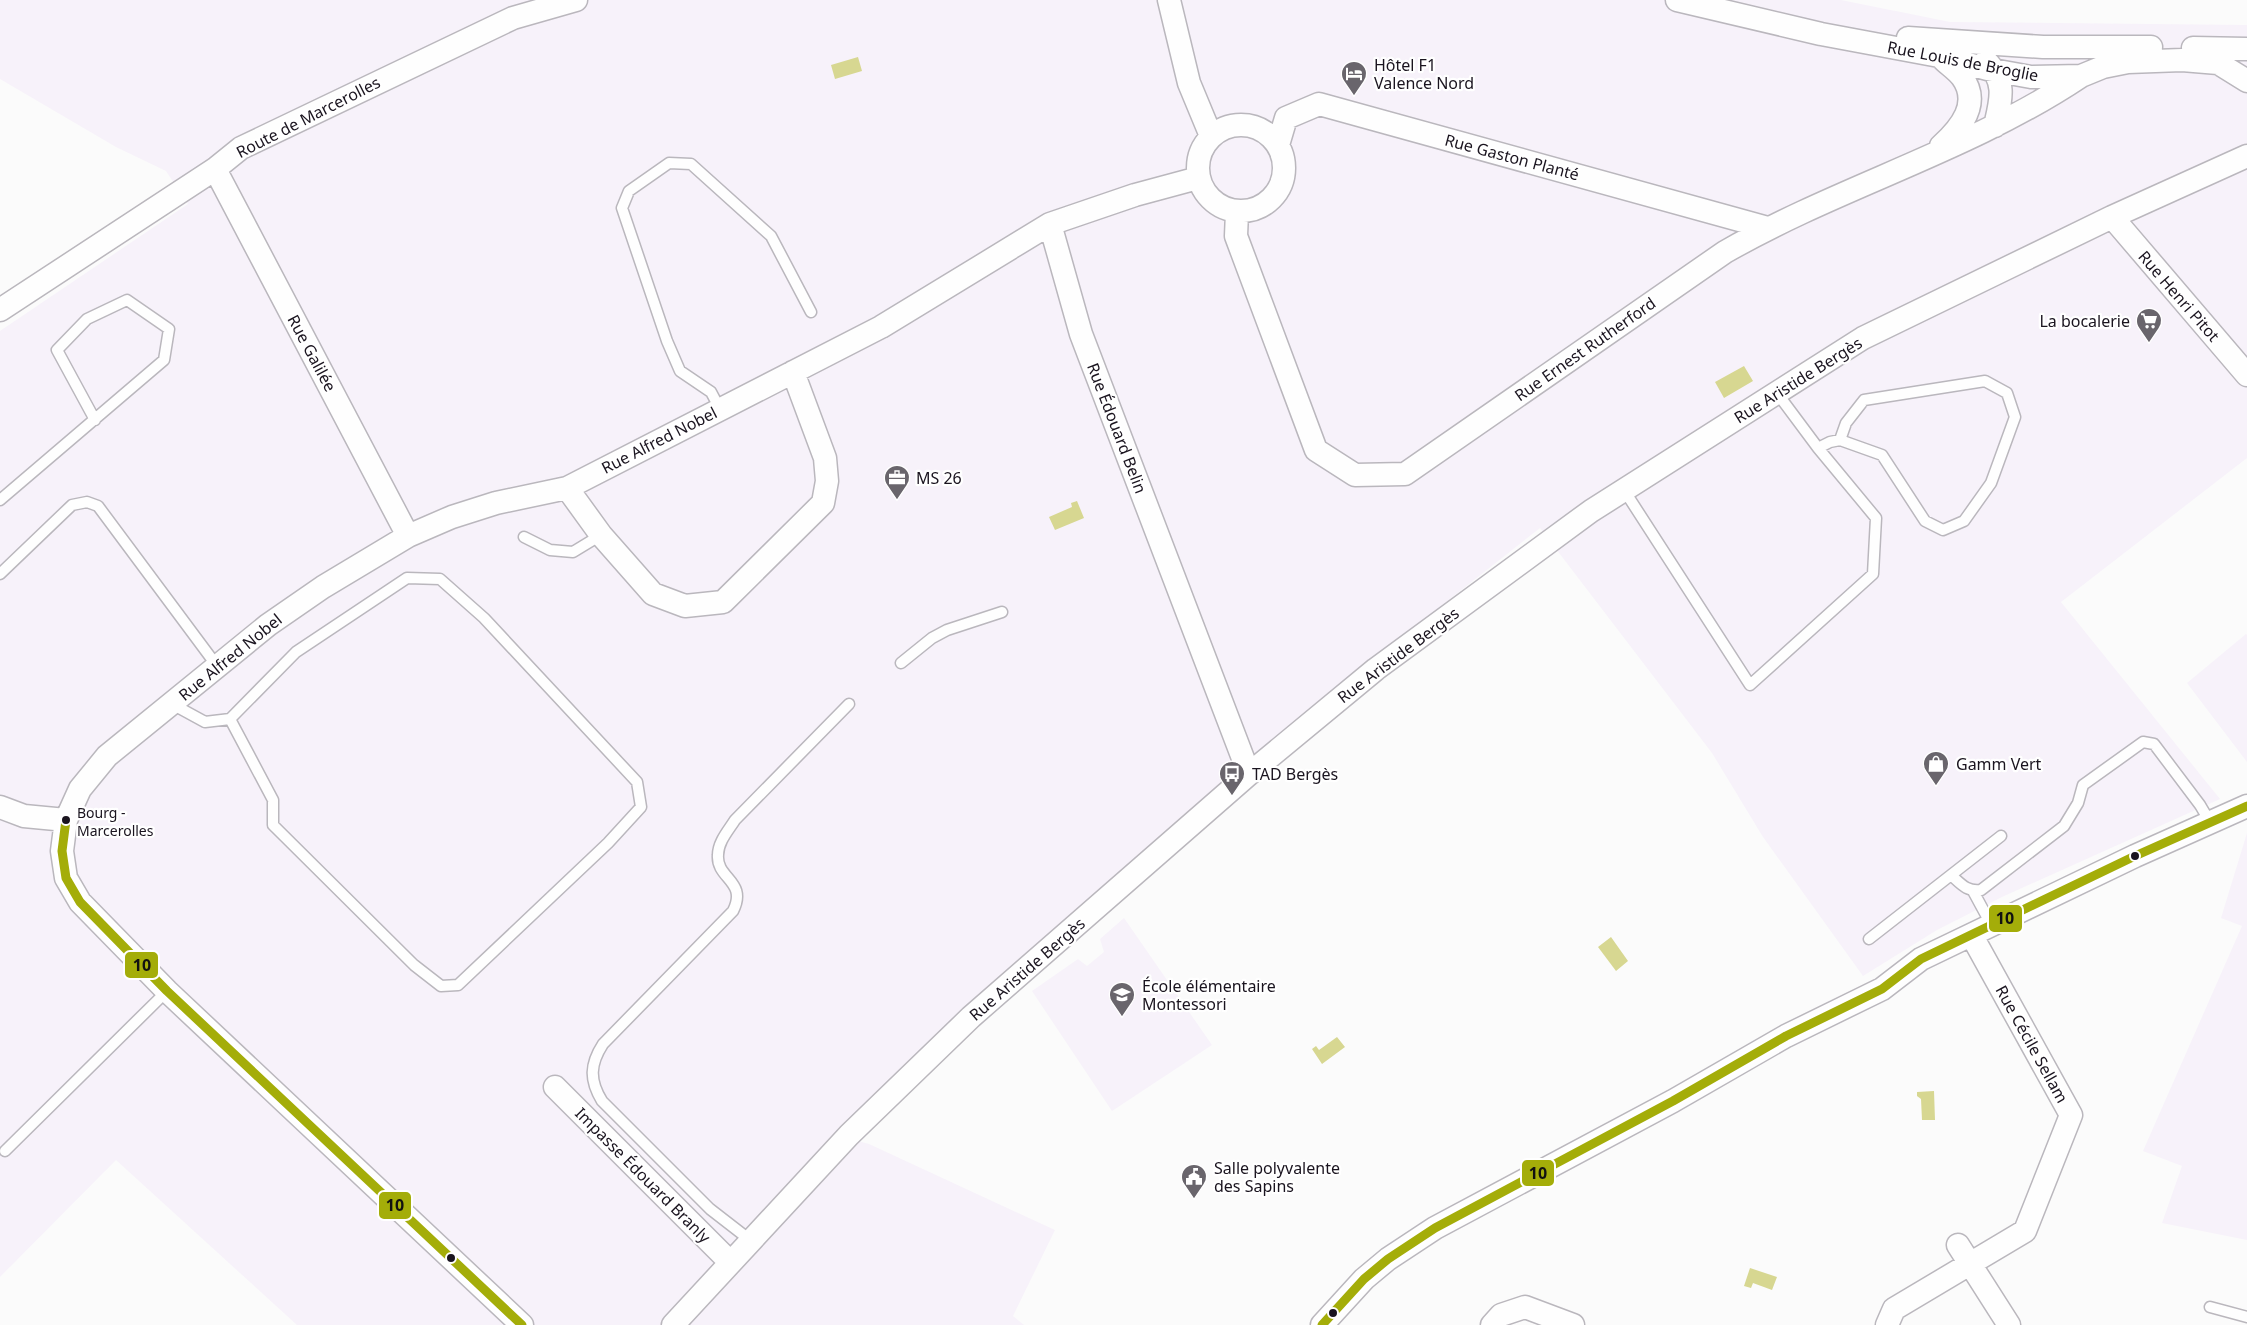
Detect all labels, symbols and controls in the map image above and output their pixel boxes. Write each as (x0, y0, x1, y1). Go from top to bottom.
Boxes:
street label: Rue Louis de Broglie (1886, 36, 2040, 86)
place label: Hôtel F1 Valence Nord (1374, 54, 1474, 94)
hotel icon: Hôtel F1 Valence Nord (1339, 59, 1369, 97)
street label: Route de Marcerolles (232, 71, 384, 163)
street label: Rue Gaston Planté (1442, 128, 1582, 186)
street label: Rue Henri Pitot (2133, 246, 2225, 346)
street label: Rue Ernest Rutherford (1510, 292, 1660, 406)
supermarket icon: La bocalerie (2134, 306, 2164, 344)
place label: La bocalerie (2039, 310, 2130, 332)
street label: Rue Galilée (283, 311, 341, 395)
street label: Rue Aristide Bergès (1730, 332, 1866, 428)
street label: Rue Édouard Belin (1082, 360, 1152, 496)
street label: Rue Alfred Nobel (597, 401, 721, 479)
office icon: MS 26 (882, 463, 912, 501)
place label: MS 26 (916, 467, 962, 489)
street label: Rue Aristide Bergès (1333, 602, 1463, 708)
street label: Rue Alfred Nobel (174, 608, 286, 706)
shop icon: Gamm Vert (1921, 749, 1951, 787)
place label: Gamm Vert (1956, 753, 2042, 775)
bus stop icon: TAD Bergès (1217, 759, 1247, 797)
place label: TAD Bergès (1252, 763, 1338, 785)
place label: Bourg - Marcerolles (77, 803, 154, 840)
marker: Bourg - Marcerolles (60, 814, 72, 826)
unlabelled marker (2129, 850, 2141, 862)
line badge: 10 (1988, 904, 2023, 933)
text: 10 (1996, 907, 2014, 929)
street label: Rue Aristide Bergès (964, 912, 1090, 1026)
line badge: 10 (124, 951, 159, 979)
text: 10 (133, 954, 151, 976)
place label: École élémentaire Montessori (1142, 975, 1276, 1015)
school or university icon: École élémentaire Montessori (1107, 980, 1137, 1018)
street label: Rue Cécile Sellam (1991, 981, 2073, 1107)
street label: Impasse Édouard Branly (570, 1102, 716, 1248)
place label: Salle polyvalente des Sapins (1214, 1157, 1340, 1197)
line badge: 10 (1521, 1159, 1555, 1187)
public building icon: Salle polyvalente des Sapins (1179, 1162, 1209, 1200)
text: 10 (1529, 1162, 1547, 1184)
line badge: 10 (378, 1191, 412, 1220)
text: 10 (386, 1194, 404, 1216)
unlabelled marker (445, 1252, 457, 1264)
unlabelled marker (1327, 1307, 1339, 1319)

